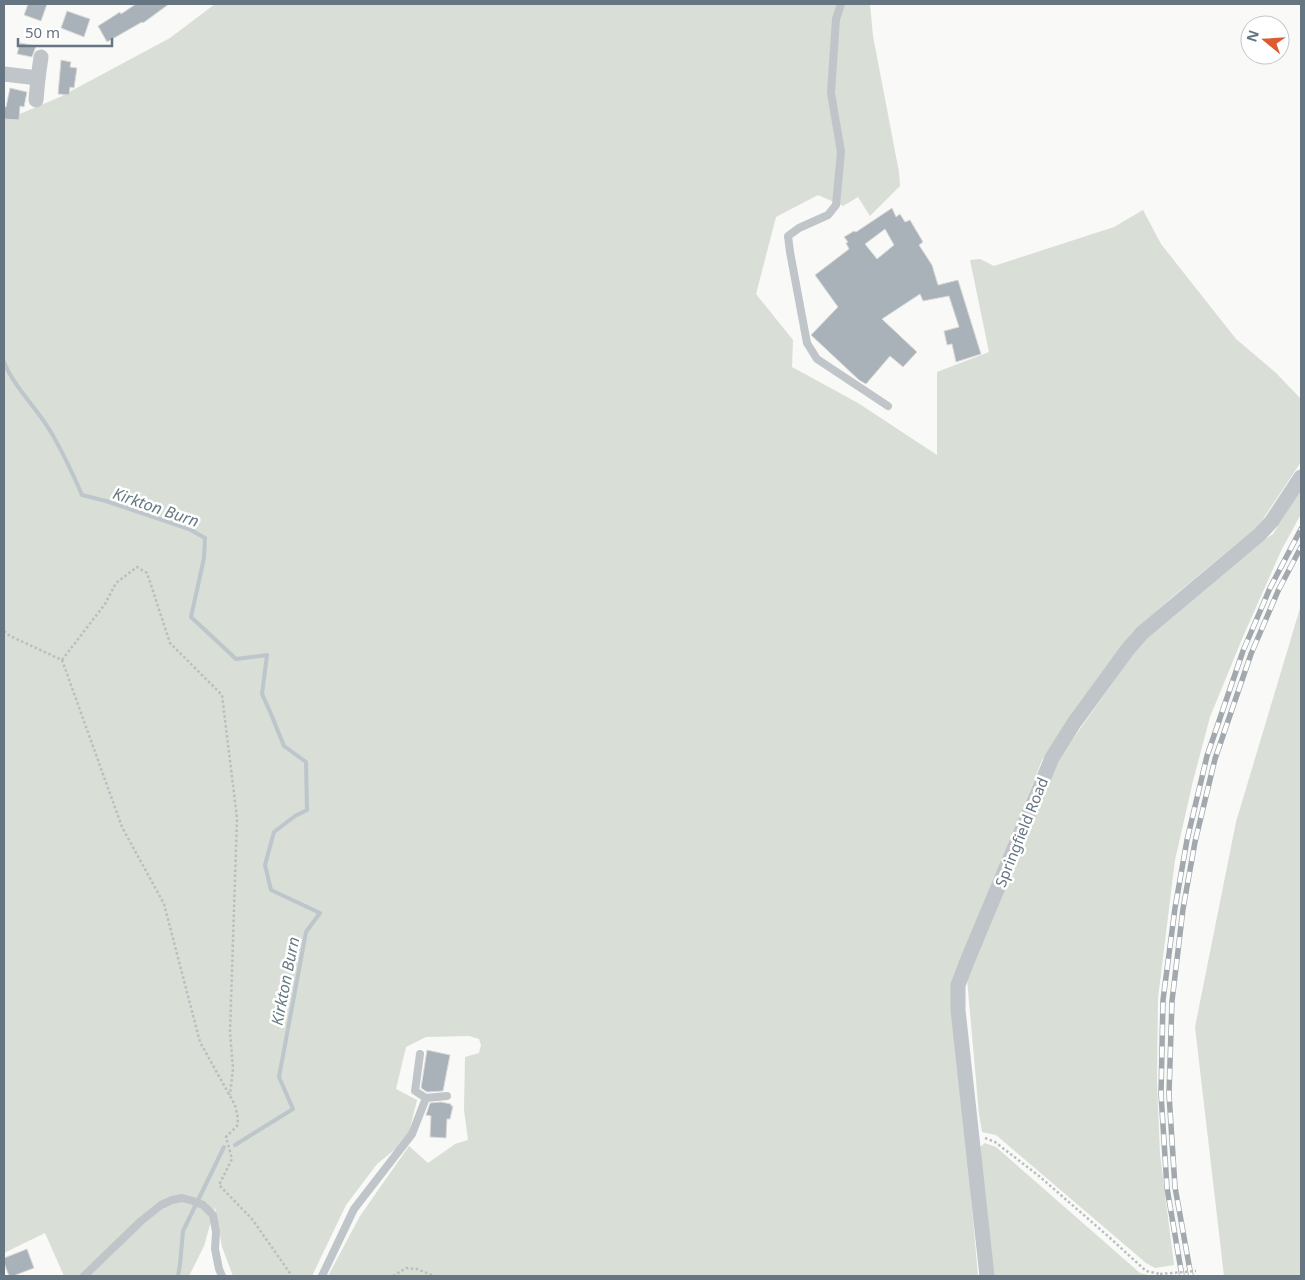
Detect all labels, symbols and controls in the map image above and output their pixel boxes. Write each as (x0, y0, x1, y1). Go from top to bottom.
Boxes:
scale bar (18, 15, 111, 47)
north arrow (1240, 15, 1290, 65)
text: 50 m (25, 22, 60, 42)
text: N (1241, 27, 1263, 44)
water label: Kirkton Burn (110, 482, 202, 532)
street label: Springfield Road (990, 774, 1052, 890)
water label: Kirkton Burn (266, 935, 304, 1027)

